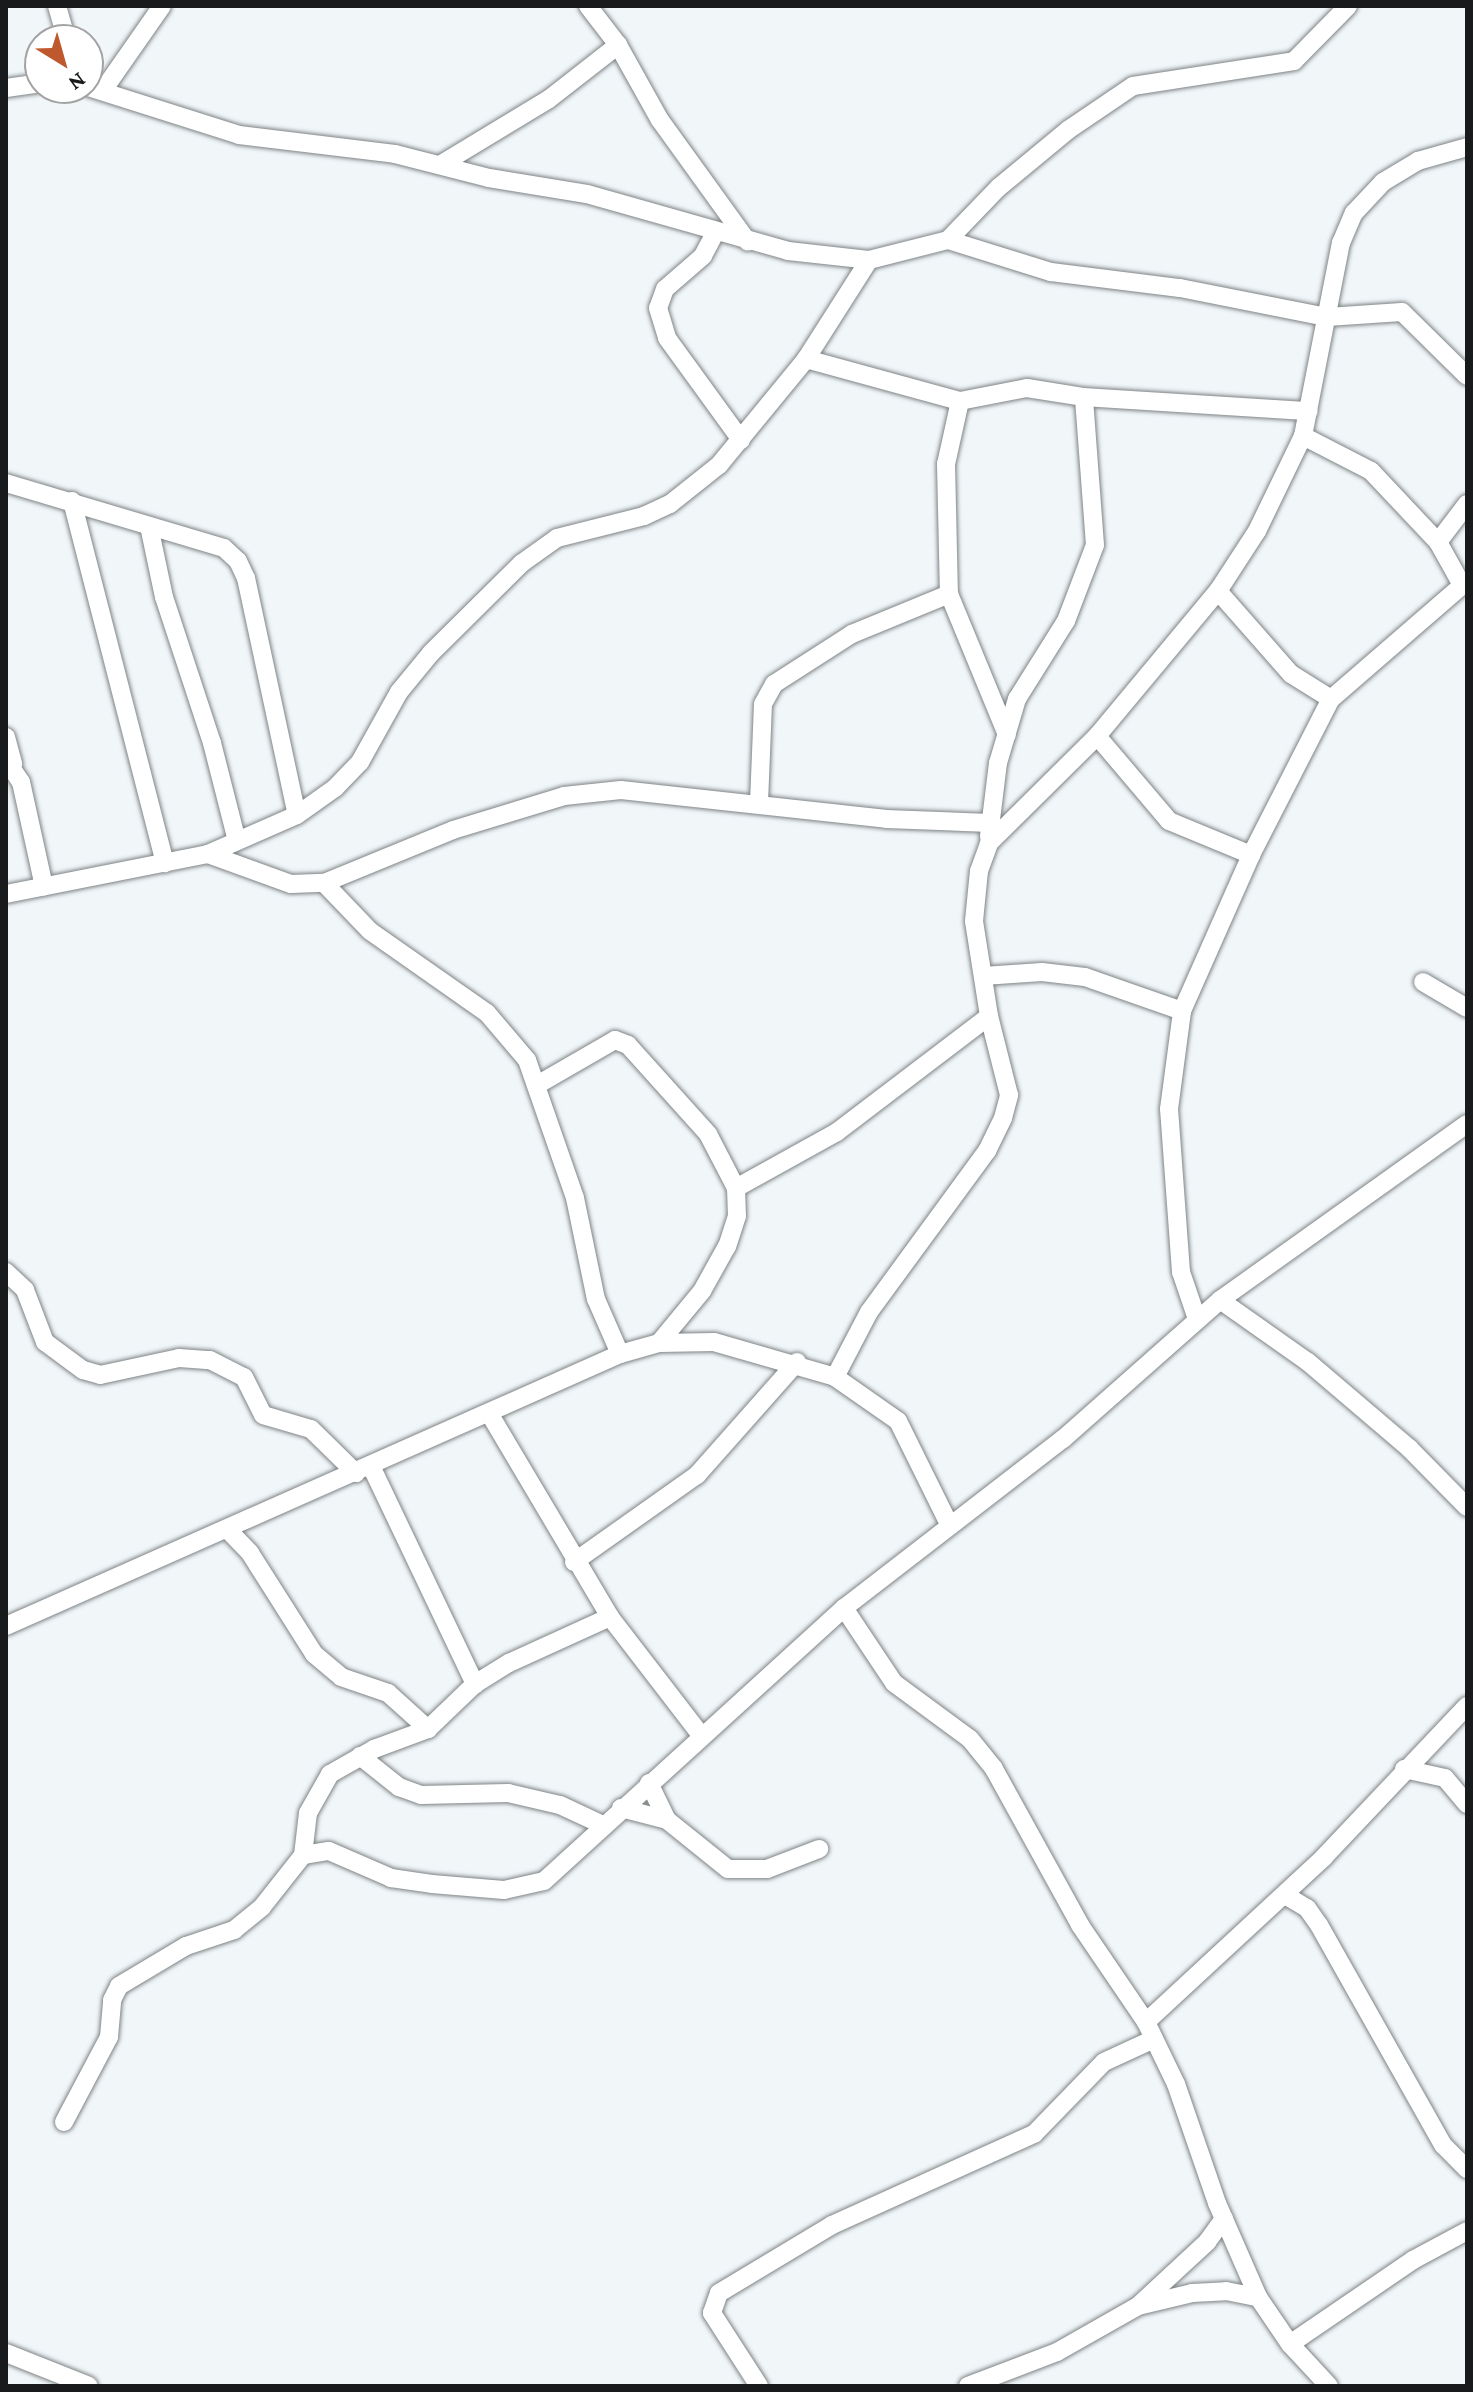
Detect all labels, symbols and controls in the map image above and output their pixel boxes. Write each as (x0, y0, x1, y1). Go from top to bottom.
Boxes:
north arrow (24, 24, 104, 104)
text: N (64, 67, 91, 96)

